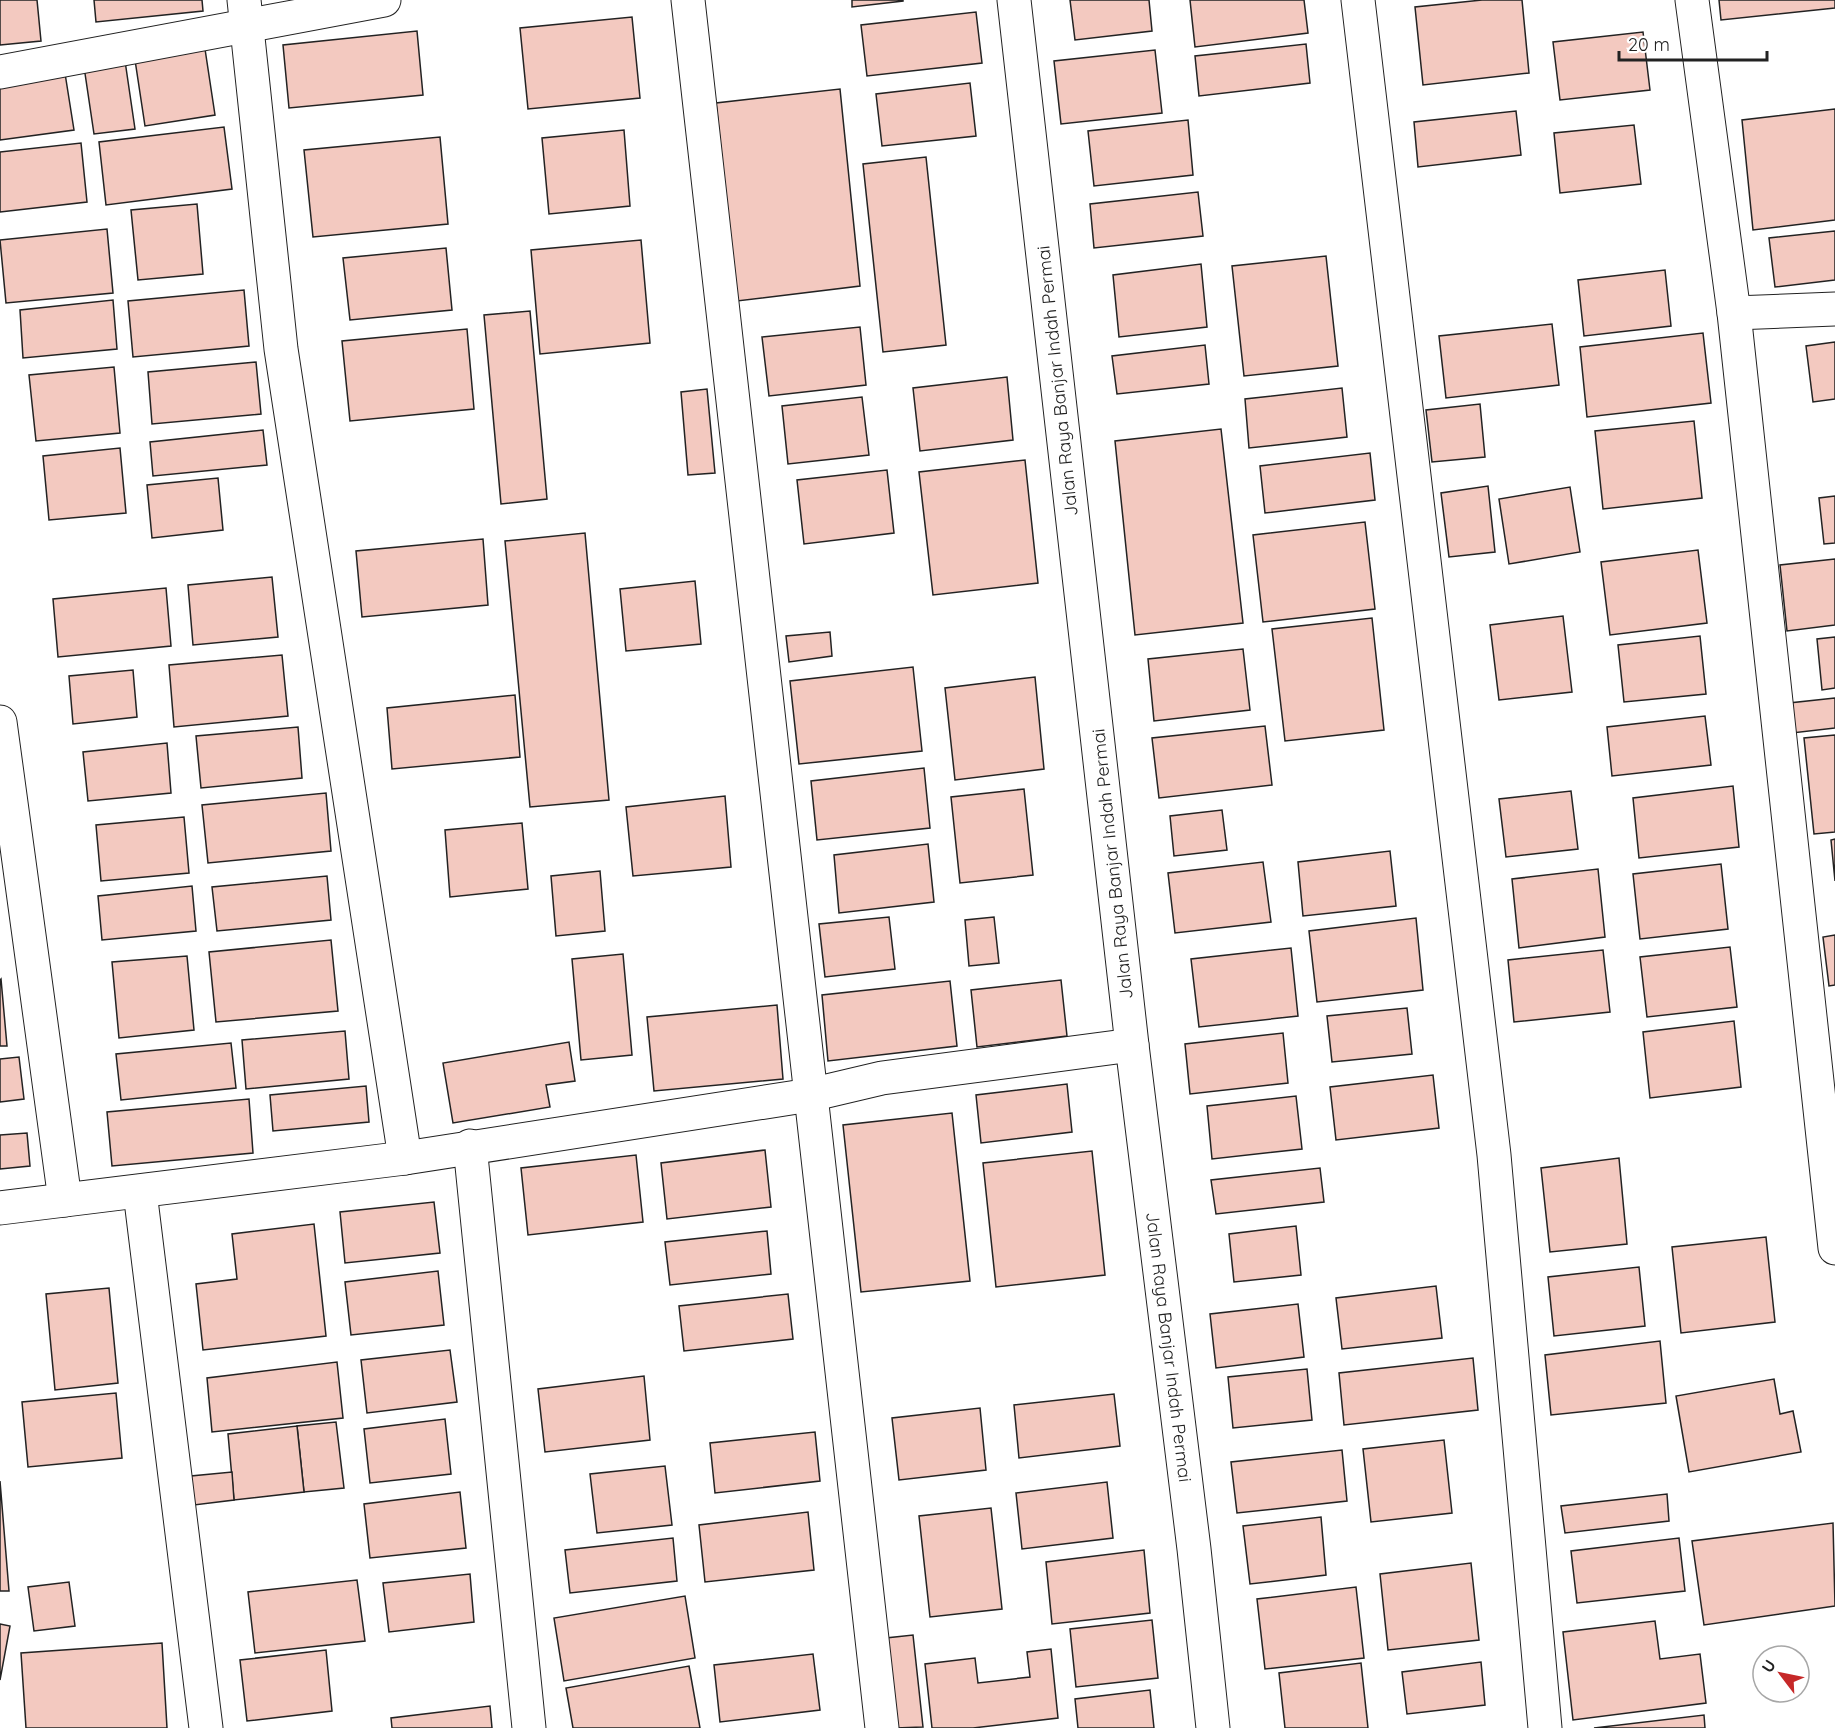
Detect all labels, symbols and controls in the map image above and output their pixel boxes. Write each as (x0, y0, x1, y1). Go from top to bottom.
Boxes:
scale bar (1619, 24, 1768, 62)
text: 20 m (1628, 33, 1670, 56)
street label: Jalan Raya Banjar Indah Permai (1031, 245, 1083, 517)
street label: Jalan Raya Banjar Indah Permai (1086, 728, 1138, 1000)
street label: Jalan Raya Banjar Indah Permai (1141, 1211, 1197, 1483)
north arrow (1751, 1644, 1811, 1704)
text: U (1757, 1656, 1780, 1676)

